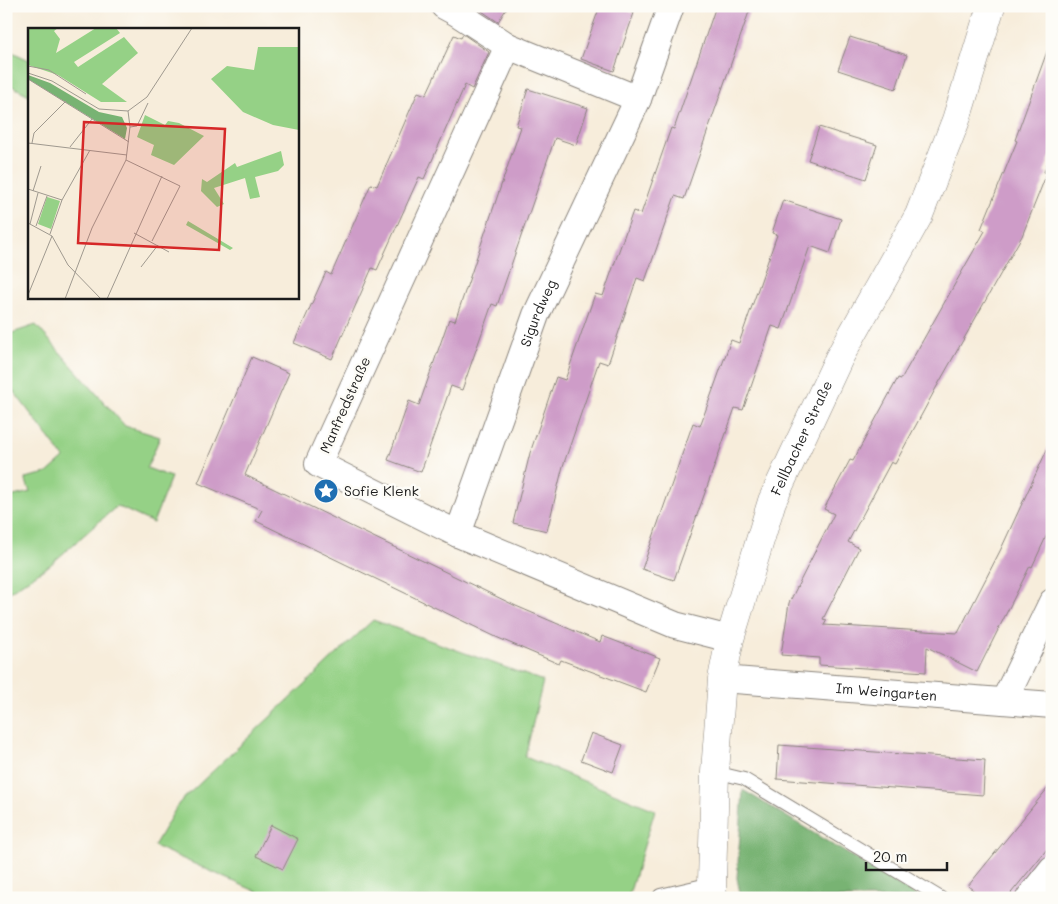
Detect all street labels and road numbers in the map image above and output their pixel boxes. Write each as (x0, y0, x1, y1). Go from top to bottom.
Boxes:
street label: Sigurdweg (515, 276, 560, 349)
street label: Manfredstraße (315, 353, 374, 456)
street label: Fellbacher Straße (766, 377, 836, 498)
street label: Im Weingarten (835, 678, 938, 705)

